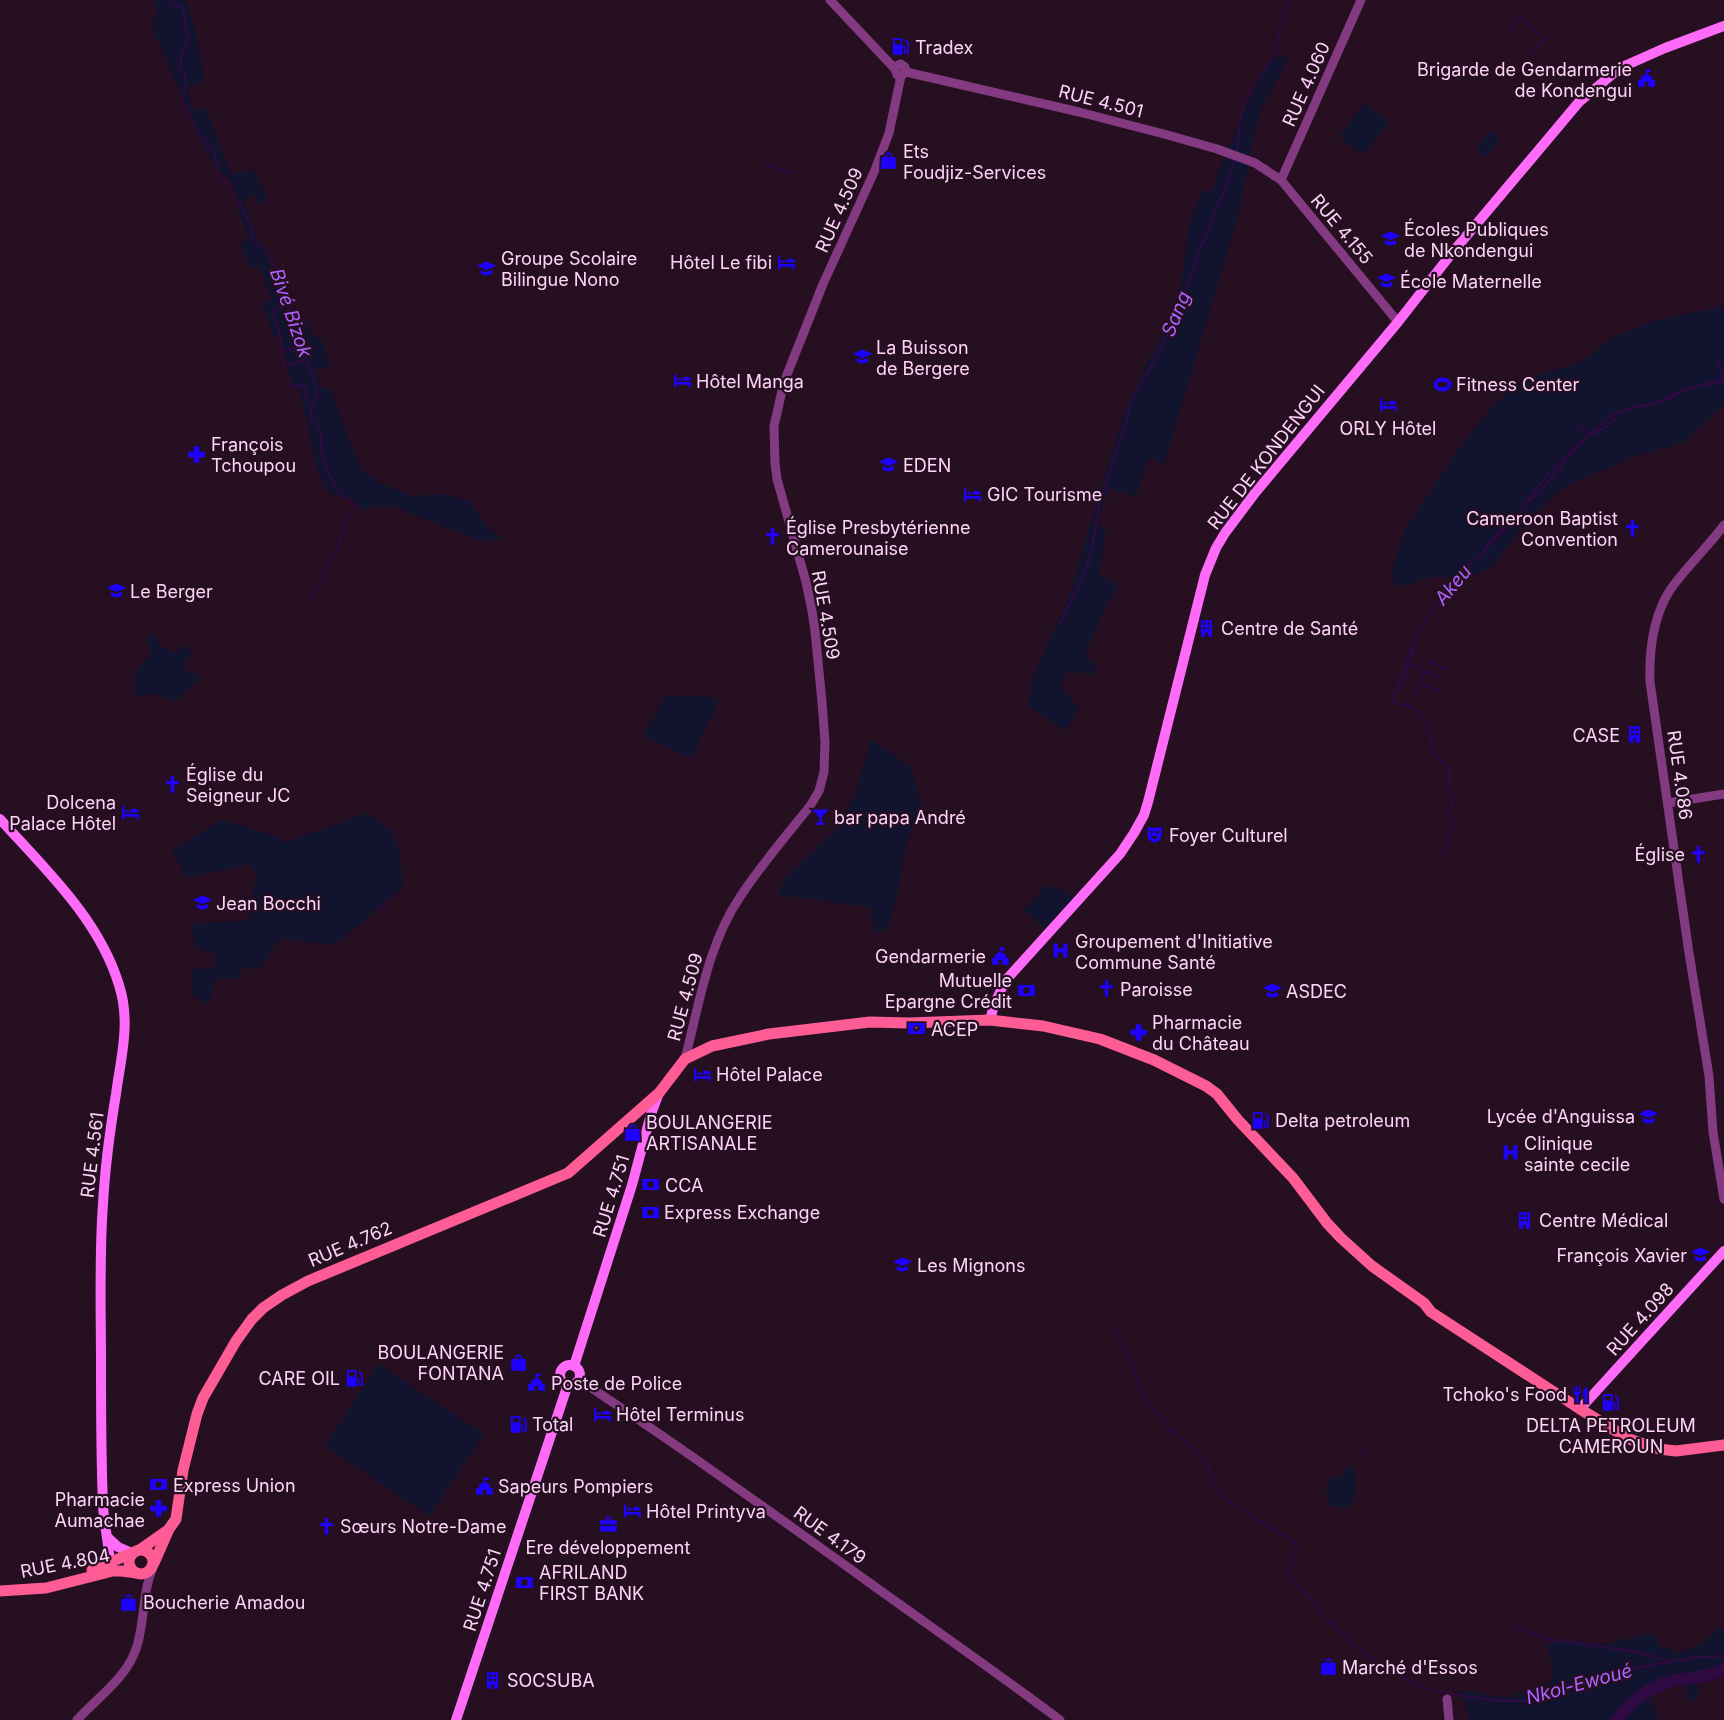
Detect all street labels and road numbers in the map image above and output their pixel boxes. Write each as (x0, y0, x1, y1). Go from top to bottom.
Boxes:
street label: RUE 4.060 (1278, 38, 1334, 130)
street label: RUE 4.501 (1057, 80, 1145, 122)
street label: RUE 4.509 (811, 164, 867, 256)
street label: RUE 4.155 (1307, 190, 1377, 268)
street label: RUE DE KONDENGUI (1203, 381, 1329, 533)
street label: RUE 4.509 (808, 569, 844, 661)
street label: RUE 4.086 (1663, 729, 1697, 821)
street label: RUE 4.509 (663, 951, 707, 1043)
street label: RUE 4.561 (76, 1111, 108, 1199)
street label: RUE 4.751 (589, 1152, 633, 1240)
street label: RUE 4.762 (305, 1217, 395, 1271)
street label: RUE 4.098 (1602, 1278, 1678, 1360)
street label: RUE 4.179 (790, 1502, 870, 1568)
street label: RUE 4.804 (18, 1544, 112, 1582)
street label: RUE 4.751 (459, 1546, 505, 1634)

